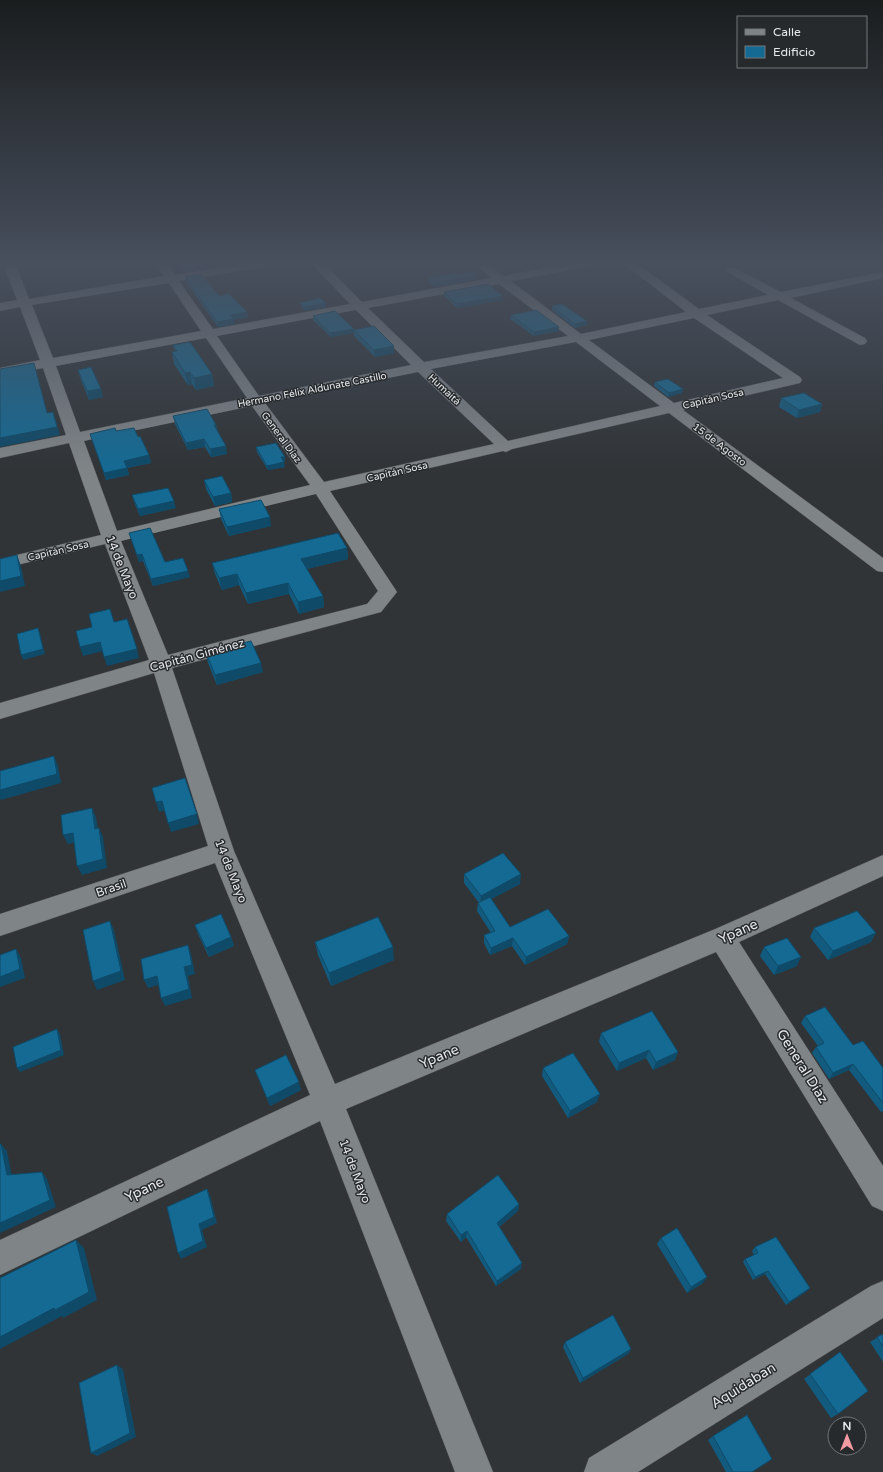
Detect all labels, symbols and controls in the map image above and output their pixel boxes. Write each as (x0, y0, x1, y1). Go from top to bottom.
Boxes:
legend (737, 16, 867, 68)
text: Calle (773, 25, 801, 39)
text: Edificio (773, 45, 815, 59)
street label: Hermano Félix Aldunate Castillo (237, 370, 388, 410)
street label: Humaitá (426, 372, 463, 408)
street label: Capitán Sosa (682, 386, 745, 412)
street label: General Díaz (259, 410, 304, 465)
street label: 15 de Agosto (690, 421, 749, 469)
street label: Capitán Sosa (366, 459, 429, 485)
street label: 14 de Mayo (103, 533, 141, 601)
street label: Capitán Sosa (27, 538, 90, 564)
street label: Capitán Giménez (148, 636, 246, 674)
street label: 14 de Mayo (212, 837, 250, 905)
street label: Brasil (94, 876, 128, 900)
street label: Ypane (716, 915, 761, 948)
street label: General Díaz (773, 1026, 832, 1106)
street label: Ypane (417, 1041, 462, 1072)
street label: 14 de Mayo (336, 1137, 374, 1205)
street label: Ypane (122, 1173, 167, 1206)
street label: Aquidaban (708, 1359, 779, 1412)
north arrow (827, 1416, 867, 1456)
text: N (843, 1420, 851, 1433)

